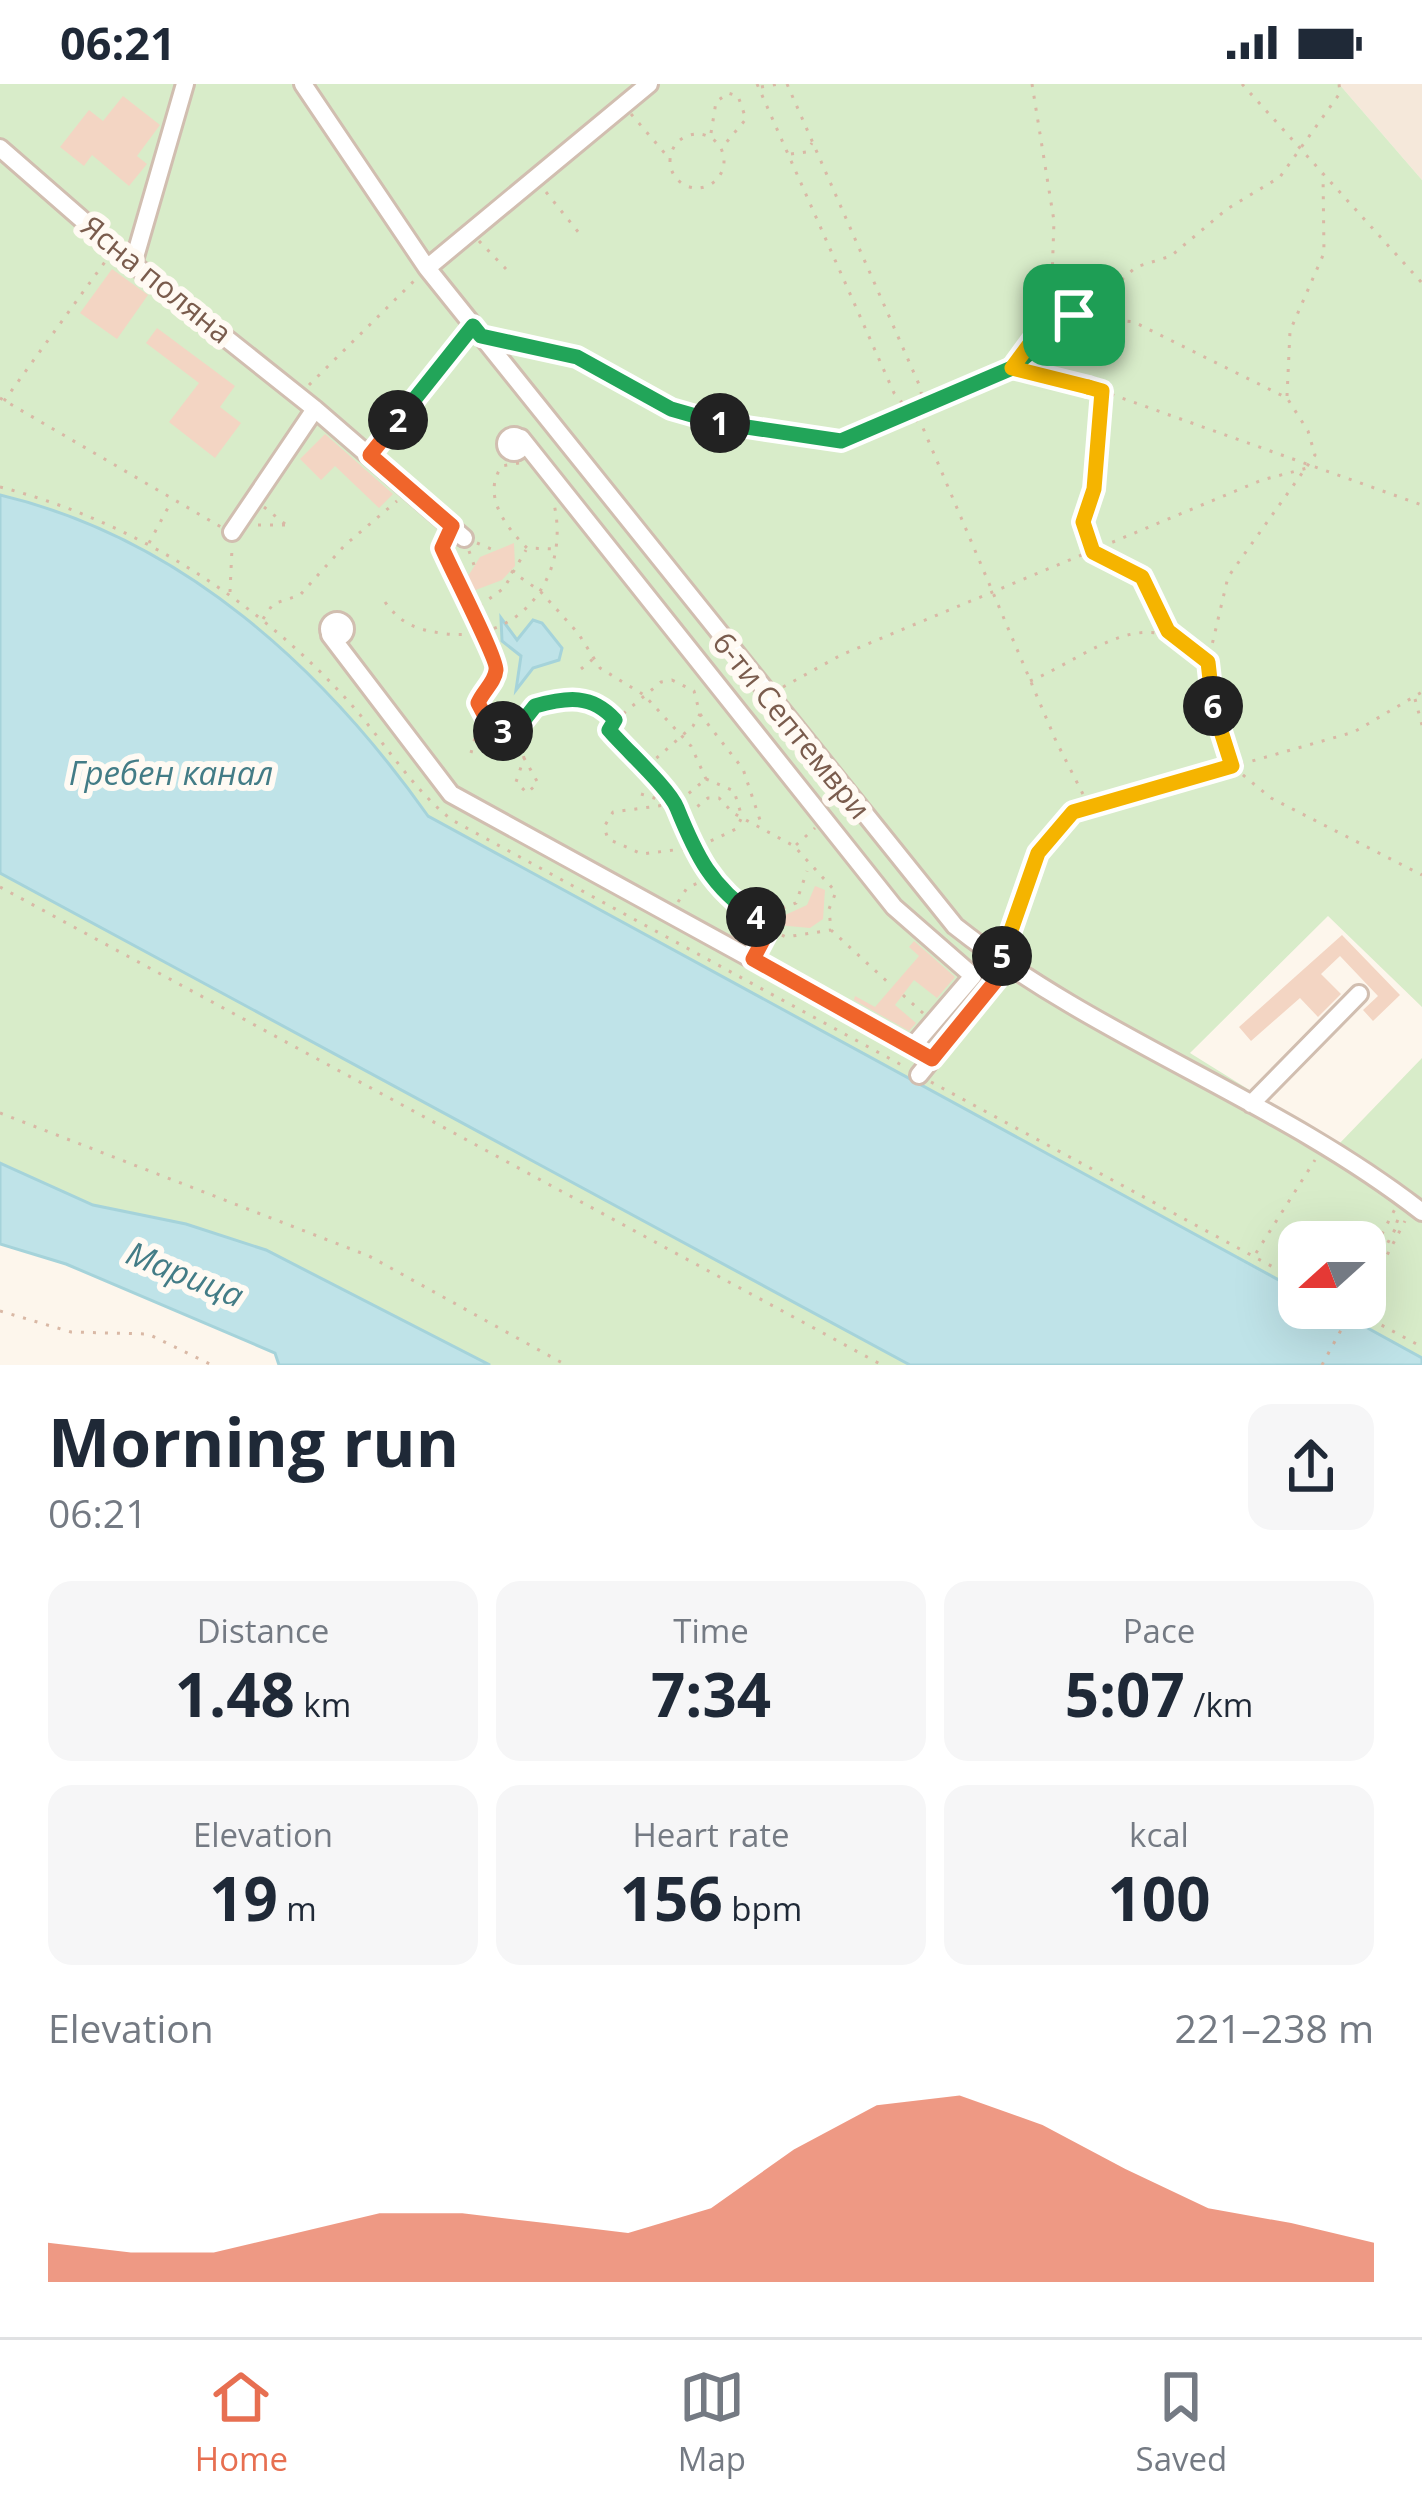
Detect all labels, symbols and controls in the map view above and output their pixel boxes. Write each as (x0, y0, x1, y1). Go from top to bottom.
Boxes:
text: 06:21 (60, 12, 176, 73)
street label: Ясна поляна (73, 205, 241, 352)
pin (1023, 264, 1125, 366)
icon: arrive (1041, 282, 1107, 348)
pin: 2 (368, 390, 428, 450)
pin: 1 (690, 393, 750, 453)
text: 2 (389, 397, 407, 442)
text: 1 (711, 400, 729, 445)
street label: 6-ти Септември (704, 623, 880, 827)
pin: 6 (1183, 676, 1243, 736)
text: 6 (1204, 683, 1222, 728)
pin: 3 (473, 701, 533, 761)
text: 3 (494, 708, 512, 753)
water label: Гребен канал (69, 750, 273, 795)
pin: 4 (726, 887, 786, 947)
text: 4 (747, 894, 765, 939)
pin: 5 (972, 926, 1032, 986)
text: 5 (993, 933, 1011, 978)
north arrow (1278, 1221, 1386, 1329)
map controls (1278, 1221, 1386, 1329)
water label: Марица (120, 1230, 250, 1317)
text: Morning run (48, 1396, 459, 1486)
button: share (1248, 1404, 1374, 1530)
text: 06:21 (48, 1486, 147, 1539)
text: Distance (197, 1608, 329, 1653)
text: Time (673, 1608, 749, 1653)
text: Pace (1123, 1608, 1195, 1653)
text: 1.48 (175, 1653, 295, 1735)
text: 7:34 (651, 1653, 771, 1735)
text: 5:07 (1065, 1653, 1185, 1735)
text: km (295, 1682, 351, 1727)
text: /km (1185, 1682, 1253, 1727)
text: Elevation (193, 1812, 333, 1857)
text: Heart rate (632, 1812, 790, 1857)
text: kcal (1129, 1812, 1189, 1857)
text: 19 (209, 1857, 278, 1939)
text: 156 (620, 1857, 723, 1939)
text: 100 (1108, 1857, 1210, 1939)
text: m (278, 1886, 317, 1931)
text: bpm (723, 1886, 802, 1931)
text: Elevation (48, 2001, 214, 2054)
text: 221–238 m (1174, 2001, 1374, 2054)
tab: Home (195, 2364, 288, 2481)
tab: Map (678, 2364, 746, 2481)
tab: Saved (1136, 2364, 1227, 2481)

